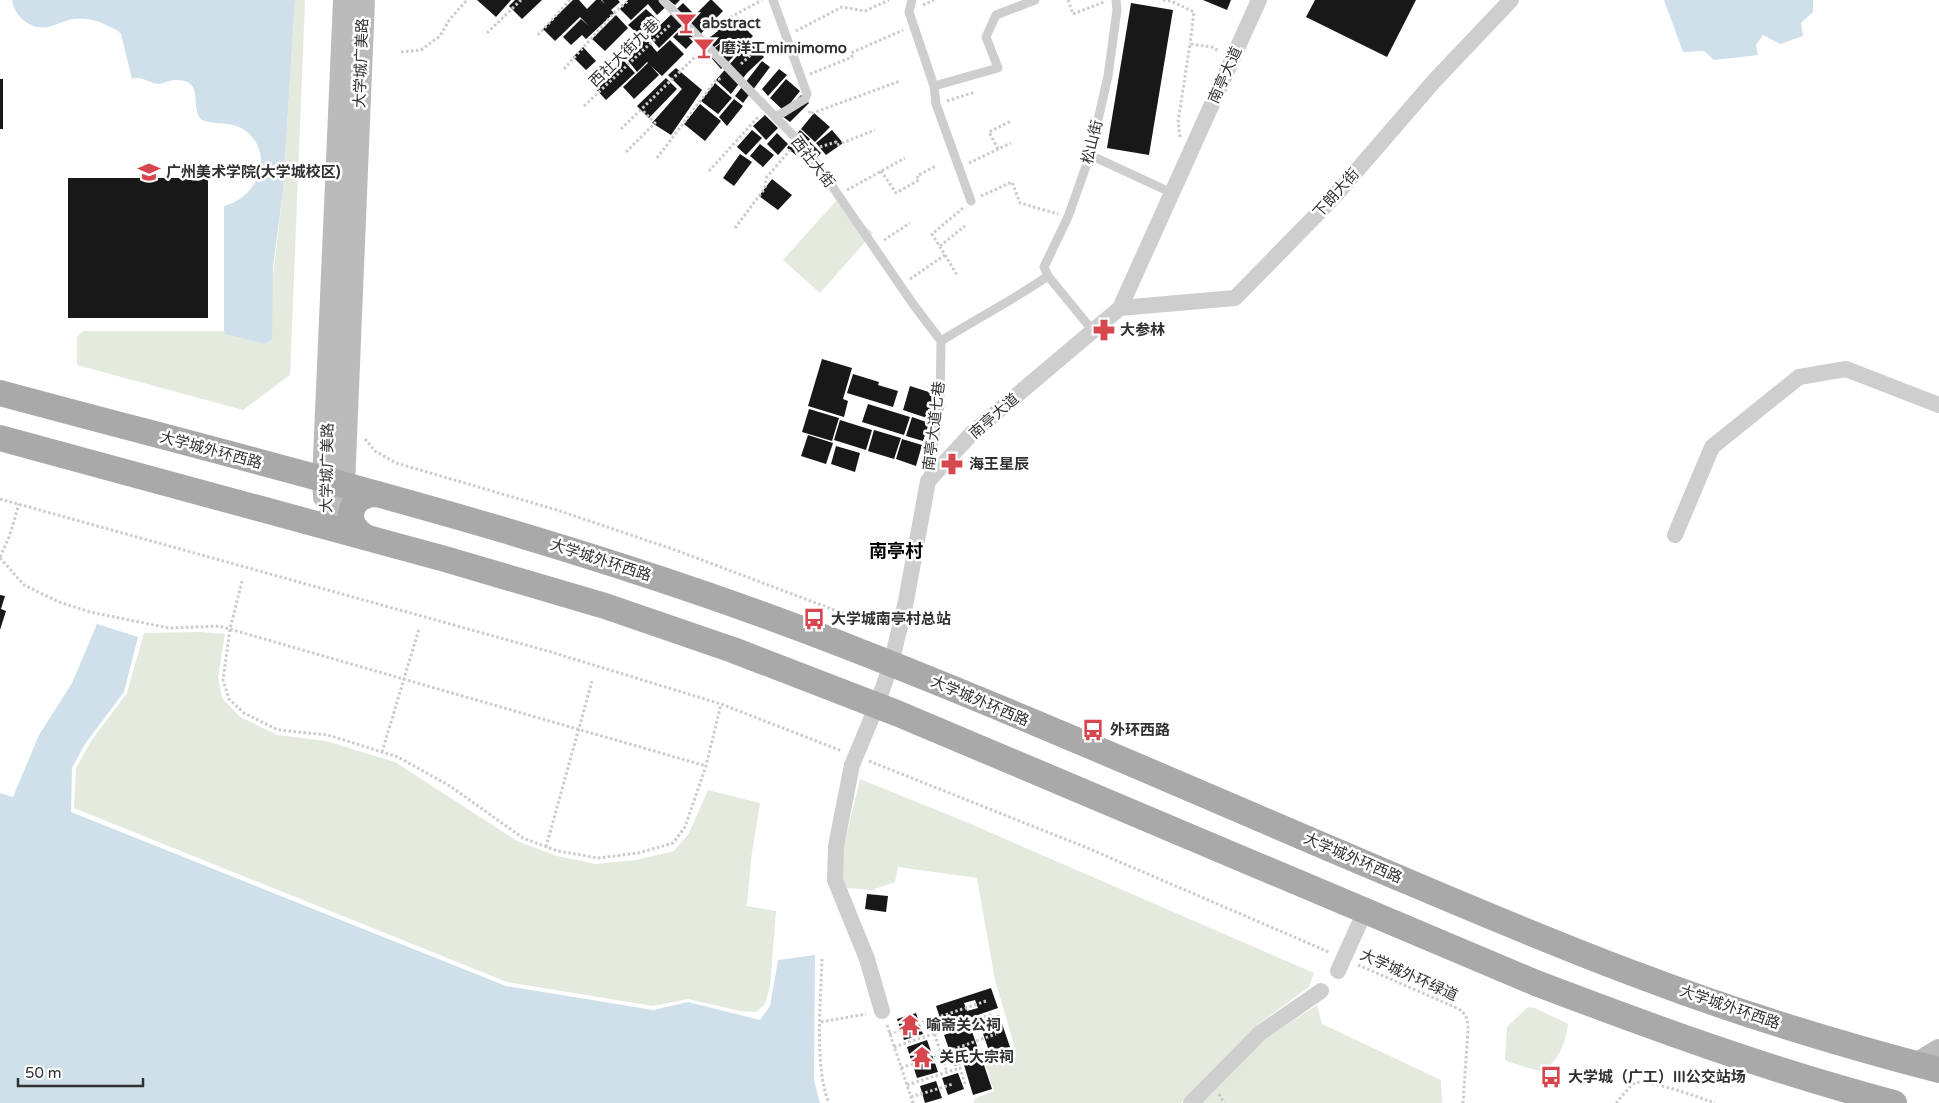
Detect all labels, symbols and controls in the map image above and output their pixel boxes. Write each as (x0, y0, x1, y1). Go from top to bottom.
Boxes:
bar icon: abstract (673, 10, 699, 36)
place label: abstract (702, 14, 761, 32)
street label: 西社大街九巷 (585, 15, 663, 91)
street label: 大学城广美路 (350, 18, 372, 108)
bar icon: 磨洋工mimimomo (691, 35, 717, 61)
place label: 磨洋工mimimomo (721, 39, 847, 57)
street label: 南亭大道 (1205, 44, 1245, 106)
street label: 松山街 (1078, 118, 1106, 166)
street label: 西社大街 (787, 133, 839, 191)
school or university icon: 广州美术学院(大学城校区) (136, 159, 162, 185)
place label: 广州美术学院(大学城校区) (166, 163, 341, 181)
street label: 下朗大街 (1309, 165, 1363, 221)
pharmacy icon: 大参林 (1091, 317, 1117, 343)
place label: 大参林 (1120, 321, 1165, 339)
street label: 南亭大道七巷 (920, 380, 948, 472)
street label: 南亭大道 (965, 390, 1023, 442)
street label: 大学城广美路 (317, 423, 337, 513)
street label: 大学城外环西路 (158, 428, 264, 472)
pharmacy icon: 海王星辰 (939, 451, 965, 477)
place label: 海王星辰 (969, 455, 1029, 473)
street label: 大学城外环西路 (548, 535, 654, 585)
district label: 南亭村 (869, 540, 923, 562)
bus stop icon: 大学城南亭村总站 (801, 606, 827, 632)
place label: 大学城南亭村总站 (831, 610, 951, 628)
street label: 大学城外环西路 (928, 672, 1032, 730)
bus stop icon: 外环西路 (1080, 717, 1106, 743)
place label: 外环西路 (1110, 721, 1170, 739)
street label: 大学城外环西路 (1301, 829, 1405, 887)
street label: 大学城外环绿道 (1357, 945, 1461, 1005)
street label: 大学城外环西路 (1677, 981, 1783, 1033)
temple icon: 喻斋关公祠 (897, 1012, 923, 1038)
place label: 喻斋关公祠 (926, 1016, 1001, 1034)
temple icon: 关氏大宗祠 (909, 1044, 935, 1070)
place label: 关氏大宗祠 (939, 1048, 1014, 1066)
scale bar (18, 1056, 142, 1088)
text: 50 m (25, 1064, 62, 1082)
bus stop icon: 大学城（广工）III公交站场 (1538, 1064, 1564, 1090)
place label: 大学城（广工）III公交站场 (1568, 1068, 1746, 1086)

